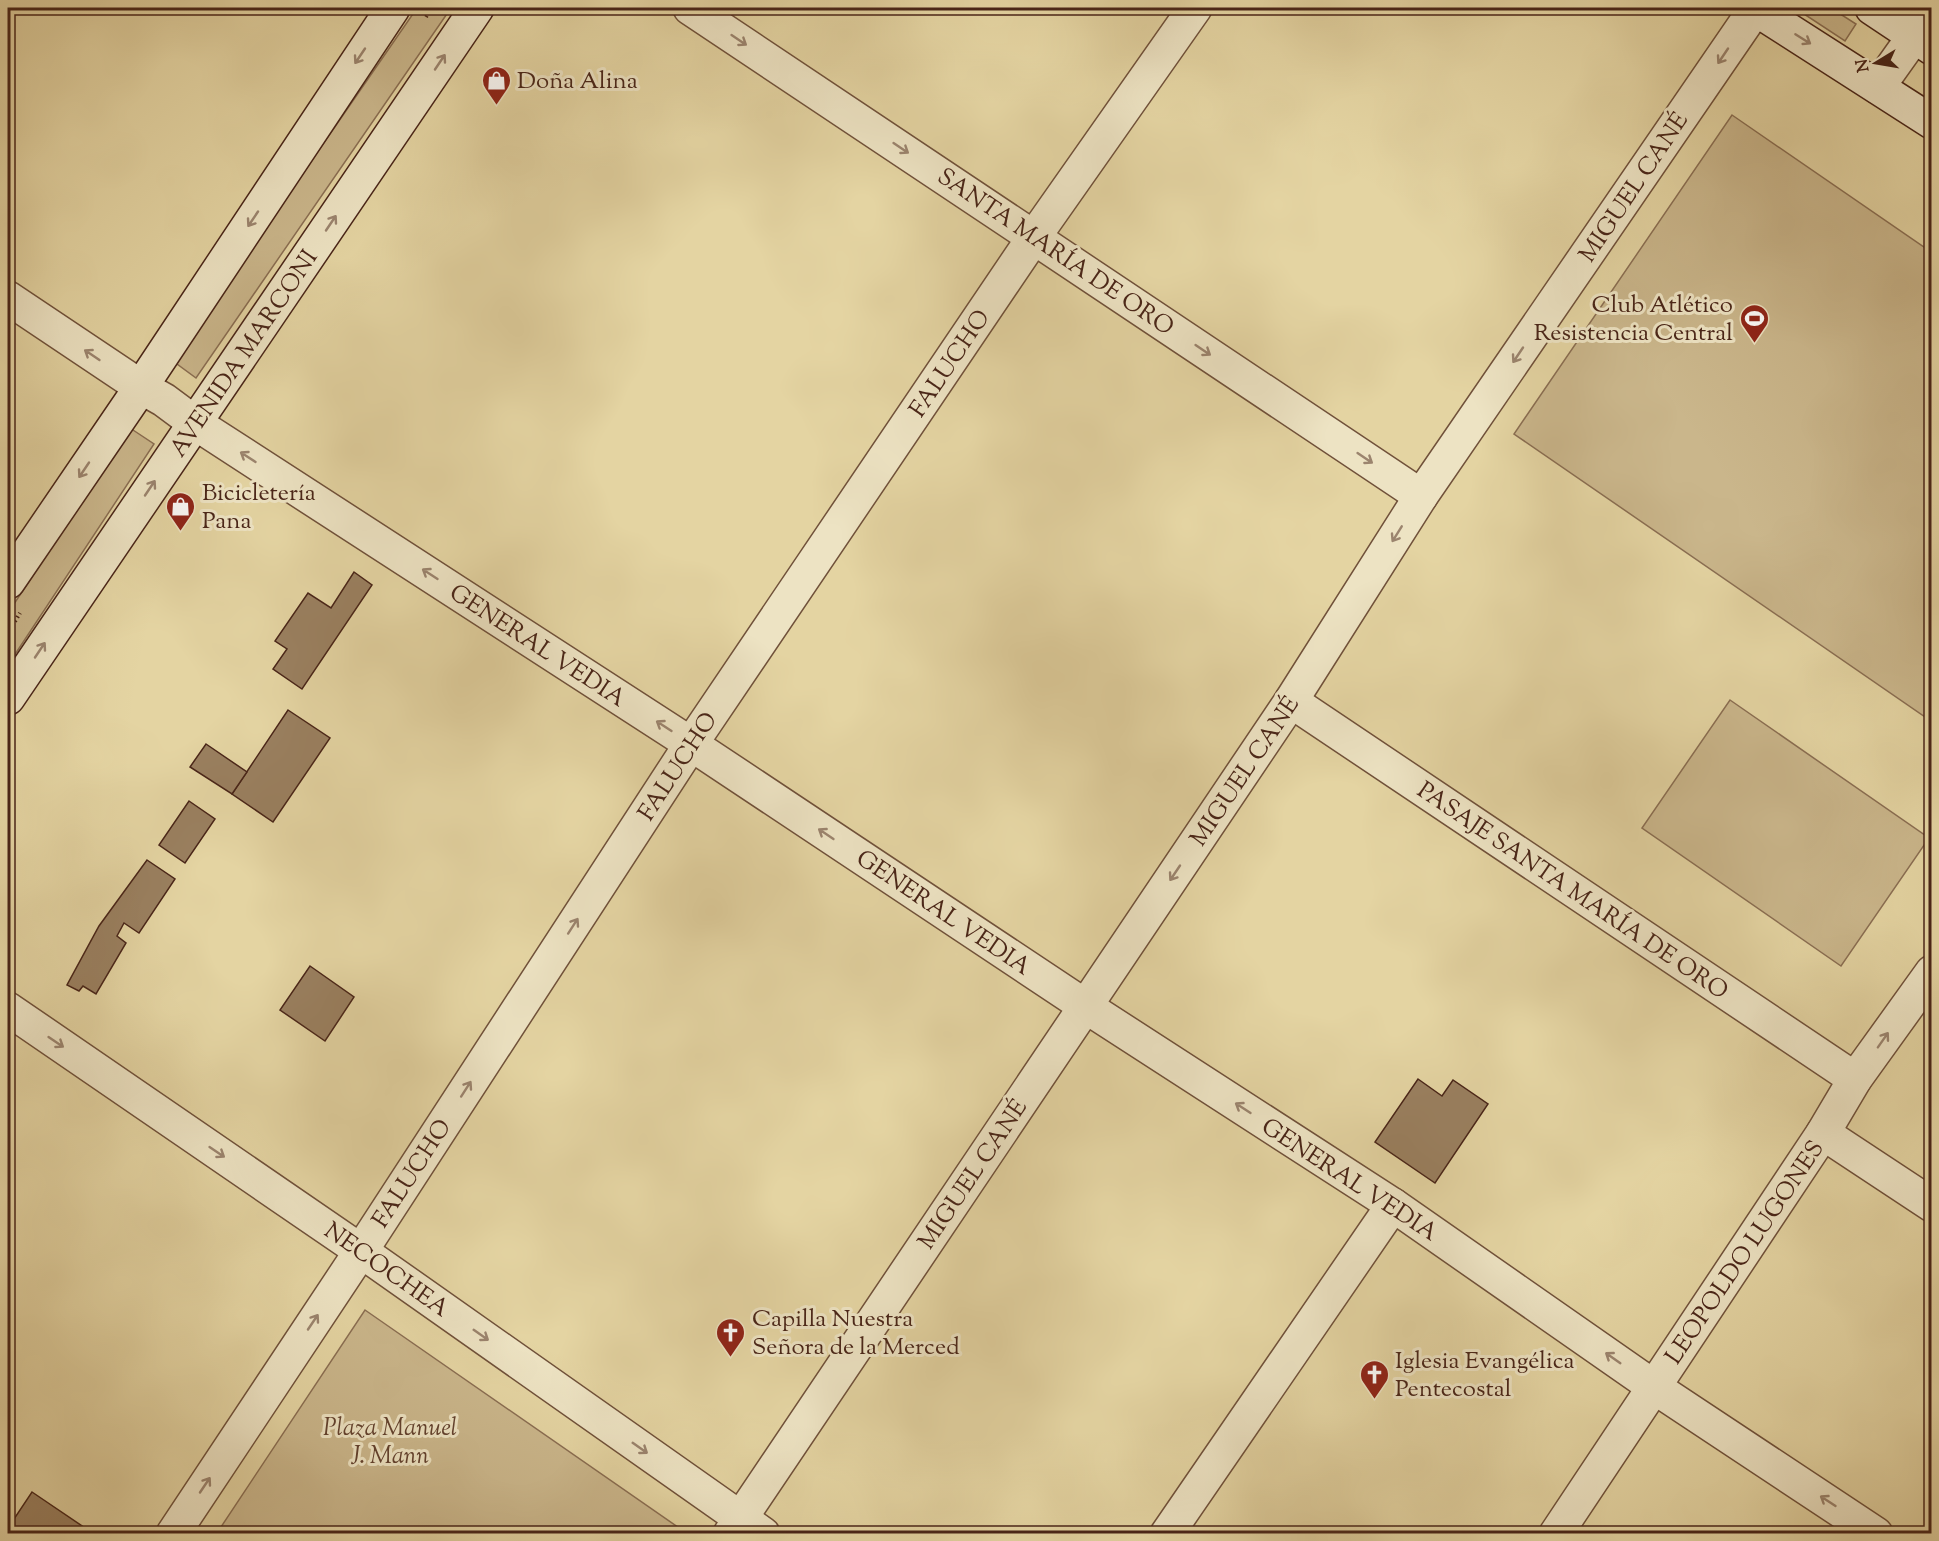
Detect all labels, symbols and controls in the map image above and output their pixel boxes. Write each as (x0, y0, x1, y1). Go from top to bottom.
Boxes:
one-way arrow (1794, 33, 1811, 45)
north arrow (1846, 33, 1906, 93)
one-way arrow (730, 34, 746, 46)
one-way arrow (1717, 47, 1729, 63)
one-way arrow (354, 48, 366, 64)
one-way arrow (434, 54, 446, 70)
text: N (1851, 57, 1876, 74)
shop icon: Doña Alina (480, 64, 512, 106)
place label: Doña Alina (517, 65, 638, 99)
street label: MIGUEL CANÉ (1572, 106, 1698, 270)
one-way arrow (892, 142, 909, 154)
street label: SANTA MARÍA DE ORO (930, 161, 1180, 345)
one-way arrow (246, 210, 258, 227)
one-way arrow (325, 215, 337, 232)
street label: AVENIDA MARCONI (162, 243, 327, 465)
place label: Club Atlético Resistencia Central (1534, 289, 1733, 351)
sports icon: Club Atlético Resistencia Central (1738, 302, 1770, 344)
street label: FALUCHO (902, 303, 999, 425)
one-way arrow (1194, 343, 1211, 356)
one-way arrow (1512, 347, 1524, 363)
one-way arrow (85, 349, 101, 361)
one-way arrow (241, 451, 257, 463)
one-way arrow (1356, 452, 1373, 464)
one-way arrow (78, 462, 90, 478)
place label: Bicicletería Pana (202, 477, 316, 539)
one-way arrow (144, 481, 156, 497)
shop icon: Bicicletería Pana (165, 490, 197, 532)
one-way arrow (1391, 525, 1403, 542)
one-way arrow (421, 568, 438, 581)
street label: GENERAL VEDIA (442, 577, 632, 717)
one-way arrow (34, 641, 47, 658)
street label: MIGUEL CANÉ (1183, 690, 1309, 854)
street label: FALUCHO (631, 706, 727, 828)
one-way arrow (656, 720, 673, 732)
street label: PASAJE SANTA MARÍA DE ORO (1410, 774, 1734, 1009)
one-way arrow (819, 828, 835, 840)
street label: GENERAL VEDIA (849, 842, 1038, 985)
one-way arrow (1169, 864, 1181, 881)
one-way arrow (567, 918, 579, 935)
one-way arrow (1877, 1033, 1889, 1049)
one-way arrow (47, 1036, 63, 1048)
one-way arrow (460, 1081, 472, 1098)
street label: MIGUEL CANÉ (911, 1093, 1037, 1257)
one-way arrow (1235, 1102, 1251, 1114)
street label: GENERAL VEDIA (1254, 1111, 1444, 1251)
street label: FALUCHO (365, 1113, 461, 1235)
street label: LEOPOLDO LUGONES (1658, 1134, 1833, 1372)
one-way arrow (208, 1146, 224, 1158)
street label: NECOCHEA (316, 1215, 456, 1327)
place label: Capilla Nuestra Señora de la Merced (752, 1303, 960, 1365)
one-way arrow (307, 1315, 319, 1331)
church icon: Capilla Nuestra Señora de la Merced (715, 1316, 747, 1358)
one-way arrow (472, 1329, 488, 1341)
place label: Iglesia Evangélica Pentecostal (1395, 1345, 1575, 1407)
one-way arrow (1605, 1352, 1621, 1364)
church icon: Iglesia Evangélica Pentecostal (1358, 1358, 1390, 1400)
park label: Plaza Manuel J. Mann (323, 1412, 457, 1474)
one-way arrow (631, 1442, 647, 1454)
one-way arrow (199, 1477, 211, 1494)
one-way arrow (1819, 1495, 1836, 1508)

